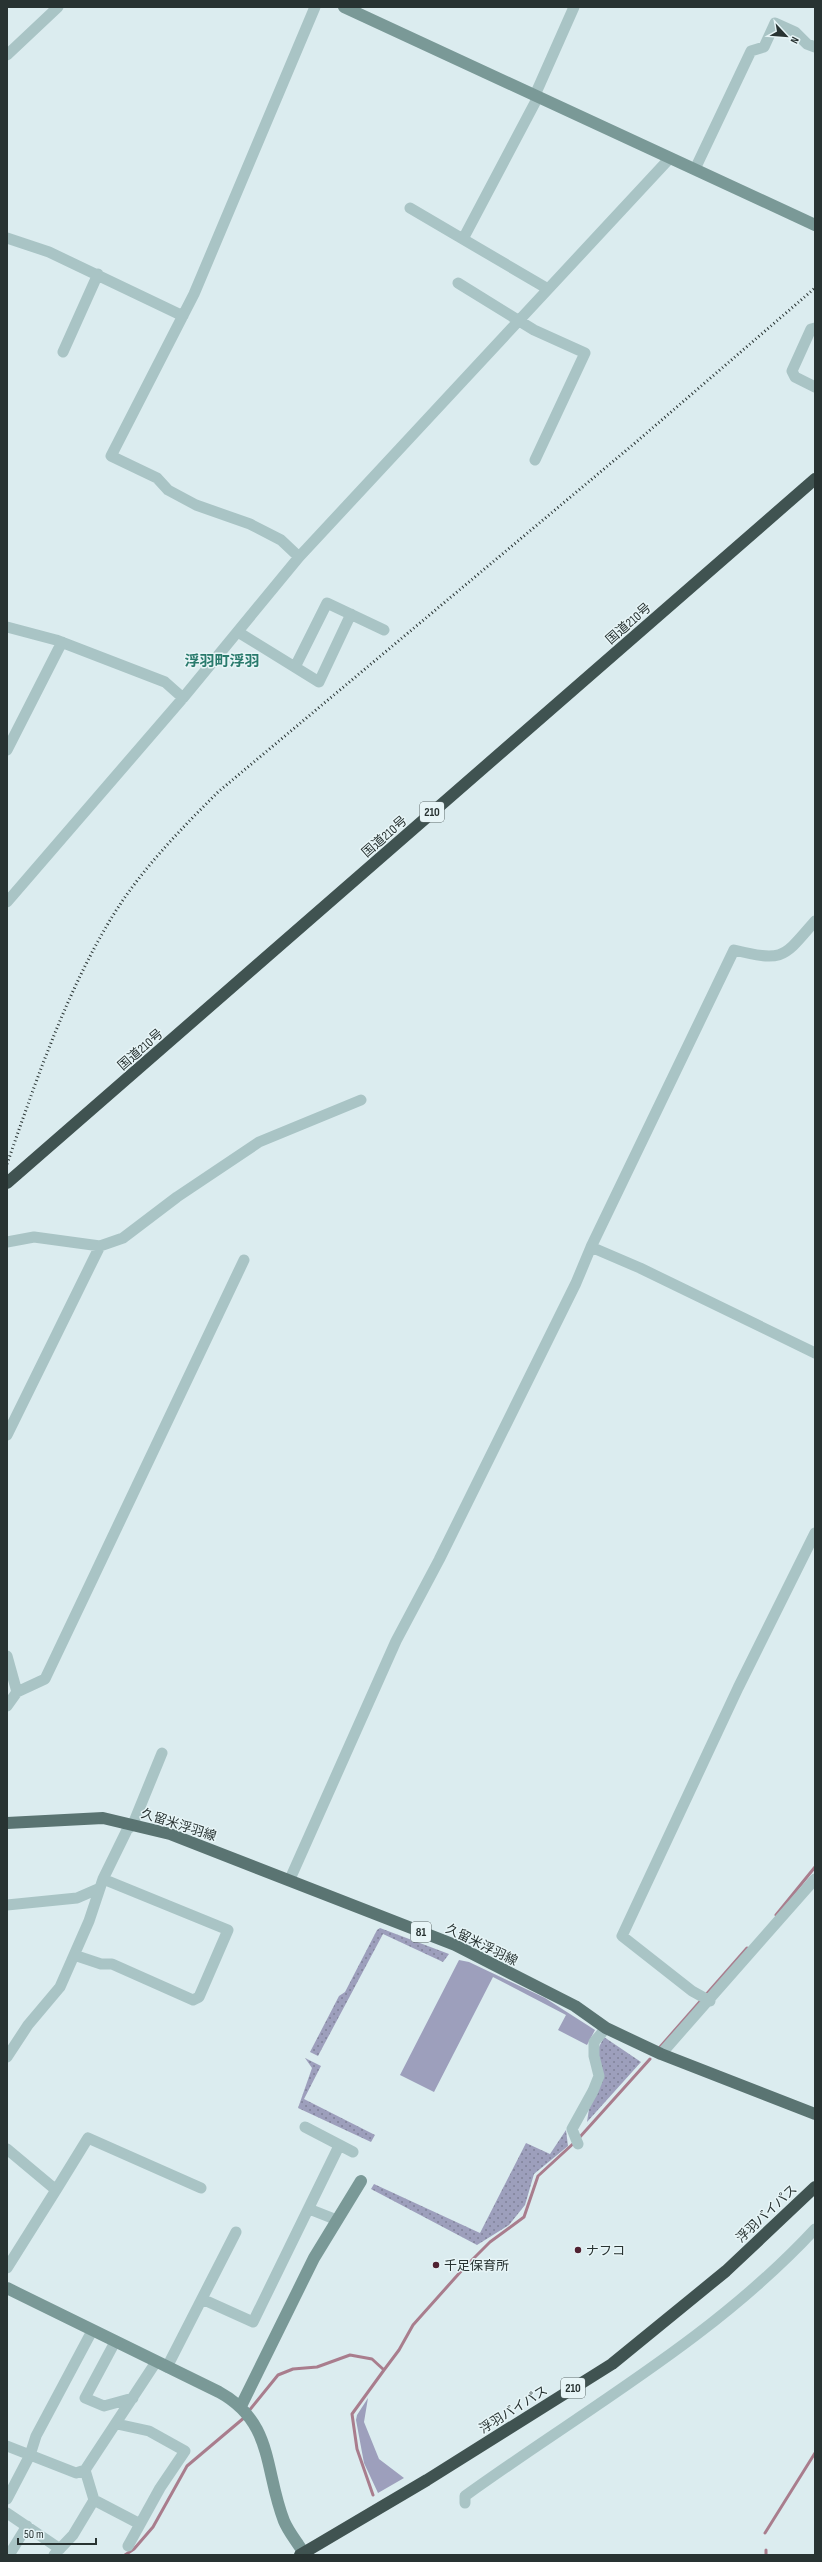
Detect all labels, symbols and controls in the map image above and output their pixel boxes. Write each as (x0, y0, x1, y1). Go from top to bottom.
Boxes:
north arrow (766, 16, 806, 56)
text: N (787, 35, 802, 46)
street label: 国道210号 (603, 600, 655, 648)
district label: 浮羽町浮羽 (184, 652, 260, 671)
road number: 210 (420, 802, 444, 822)
street label: 国道210号 (359, 813, 411, 861)
street label: 国道210号 (115, 1026, 167, 1074)
street label: 久留米浮羽線 (139, 1805, 218, 1845)
street label: 久留米浮羽線 (443, 1921, 520, 1969)
road number: 81 (411, 1922, 431, 1942)
street label: 浮羽バイパス (733, 2181, 801, 2246)
place label: ナフコ (586, 2243, 625, 2259)
marker: ナフコ (573, 2245, 583, 2255)
place label: 千足保育所 (444, 2258, 509, 2274)
marker: 千足保育所 (431, 2260, 441, 2270)
road number: 210 (561, 2378, 585, 2398)
street label: 浮羽バイパス (476, 2382, 551, 2437)
scale bar (18, 2520, 96, 2546)
text: 50 m (24, 2527, 44, 2542)

